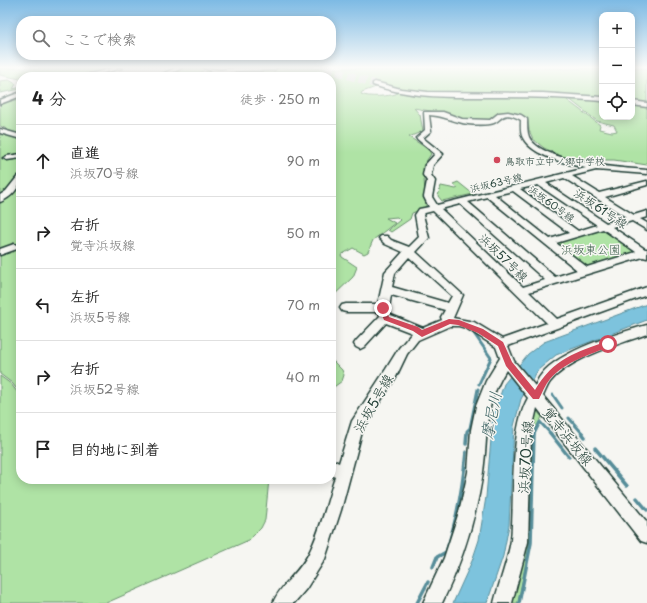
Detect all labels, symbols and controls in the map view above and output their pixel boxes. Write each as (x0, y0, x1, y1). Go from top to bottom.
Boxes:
map controls (599, 12, 635, 120)
button: + (599, 12, 635, 48)
search box (16, 16, 336, 60)
icon: search (30, 27, 52, 49)
text: ここで検索 (62, 27, 137, 50)
button: − (599, 48, 635, 84)
button: locate (599, 84, 635, 120)
text: 4 分 (32, 85, 66, 111)
text: 徒歩 · 250 m (240, 89, 320, 108)
text: 直進 (70, 140, 100, 163)
icon: ahead (32, 150, 54, 172)
text: 90 m (287, 151, 320, 170)
place label: 鳥取市立中ノ郷中学校 (505, 153, 605, 168)
marker: 鳥取市立中ノ郷中学校 (492, 155, 502, 165)
text: 浜坂70号線 (70, 163, 139, 182)
street label: 浜坂63号線 (468, 169, 524, 195)
street label: 浜坂60号線 (526, 181, 578, 225)
street label: 浜坂61号線 (571, 183, 631, 233)
text: 右折 (70, 212, 100, 235)
icon: right (32, 222, 54, 244)
text: 50 m (286, 223, 320, 242)
street label: 浜坂57号線 (475, 229, 533, 285)
text: 覚寺浜坂線 (70, 235, 135, 254)
park label: 浜坂東公園 (561, 240, 621, 258)
text: 左折 (70, 284, 100, 307)
icon: left (32, 294, 54, 316)
text: 70 m (287, 295, 320, 314)
route end (374, 299, 392, 317)
text: 浜坂5号線 (70, 307, 130, 326)
route start (599, 335, 617, 353)
text: 右折 (70, 356, 100, 379)
icon: right (32, 366, 54, 388)
text: 40 m (286, 367, 320, 386)
street label: 浜坂5号線 (348, 370, 398, 436)
text: 浜坂52号線 (70, 379, 139, 398)
water label: 摩尼川 (474, 389, 506, 441)
street label: 覚寺浜坂線 (538, 402, 598, 470)
street label: 浜坂70号線 (512, 419, 538, 495)
text: 目的地に到着 (70, 437, 160, 460)
icon: arrive (32, 438, 54, 460)

